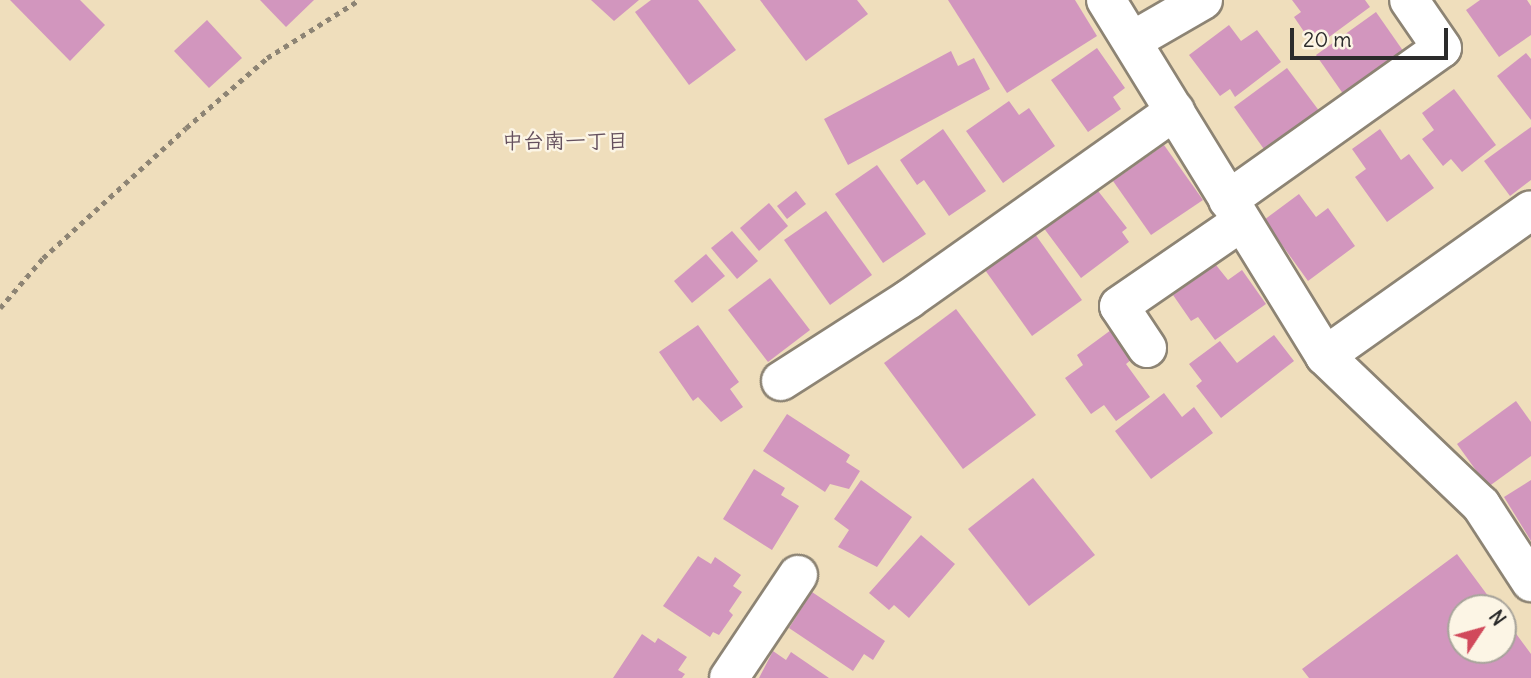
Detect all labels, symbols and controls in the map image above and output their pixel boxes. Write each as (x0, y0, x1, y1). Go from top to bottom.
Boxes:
scale bar (1293, 14, 1450, 58)
text: 20 m (1303, 26, 1352, 53)
district label: 中台南一丁目 (502, 128, 628, 154)
north arrow (1447, 594, 1517, 664)
text: N (1484, 605, 1511, 630)

